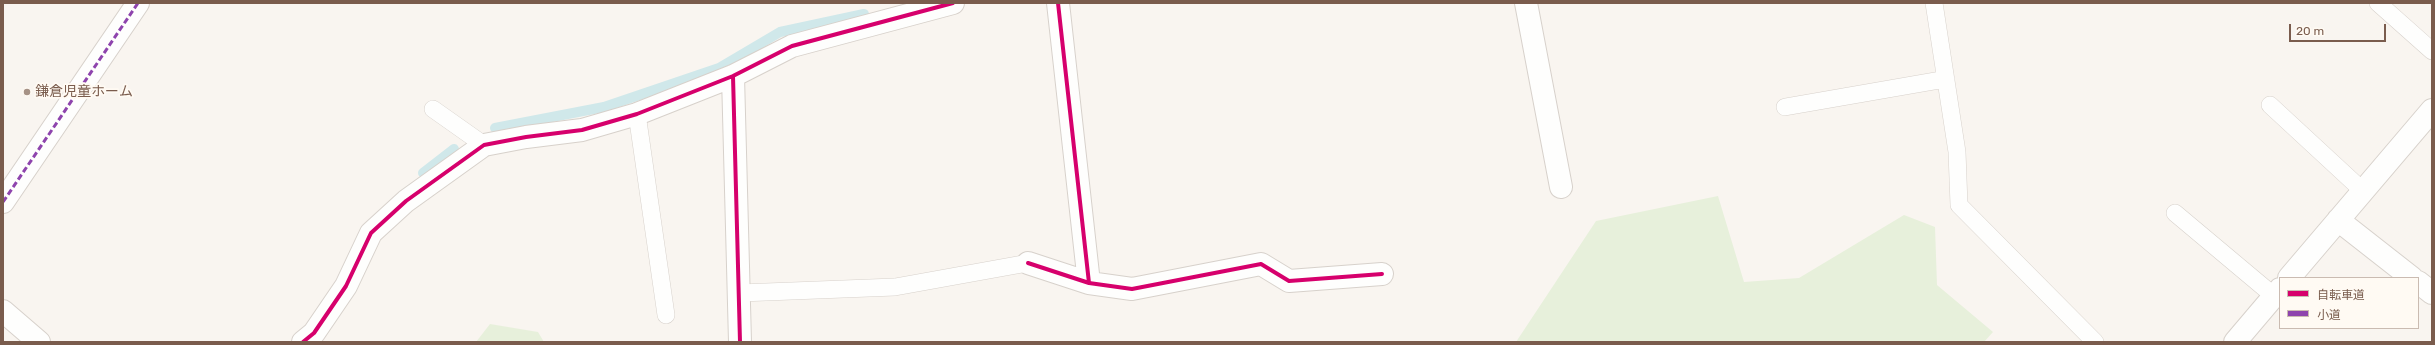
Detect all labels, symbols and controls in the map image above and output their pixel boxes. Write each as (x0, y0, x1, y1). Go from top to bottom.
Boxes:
scale bar (2291, 16, 2388, 42)
text: 20 m (2296, 24, 2324, 38)
place label: 鎌倉児童ホーム (35, 84, 133, 100)
marker: 鎌倉児童ホーム (22, 87, 32, 97)
legend (2279, 277, 2419, 329)
text: 自転車道 (2317, 288, 2365, 302)
text: 小道 (2317, 308, 2341, 322)

